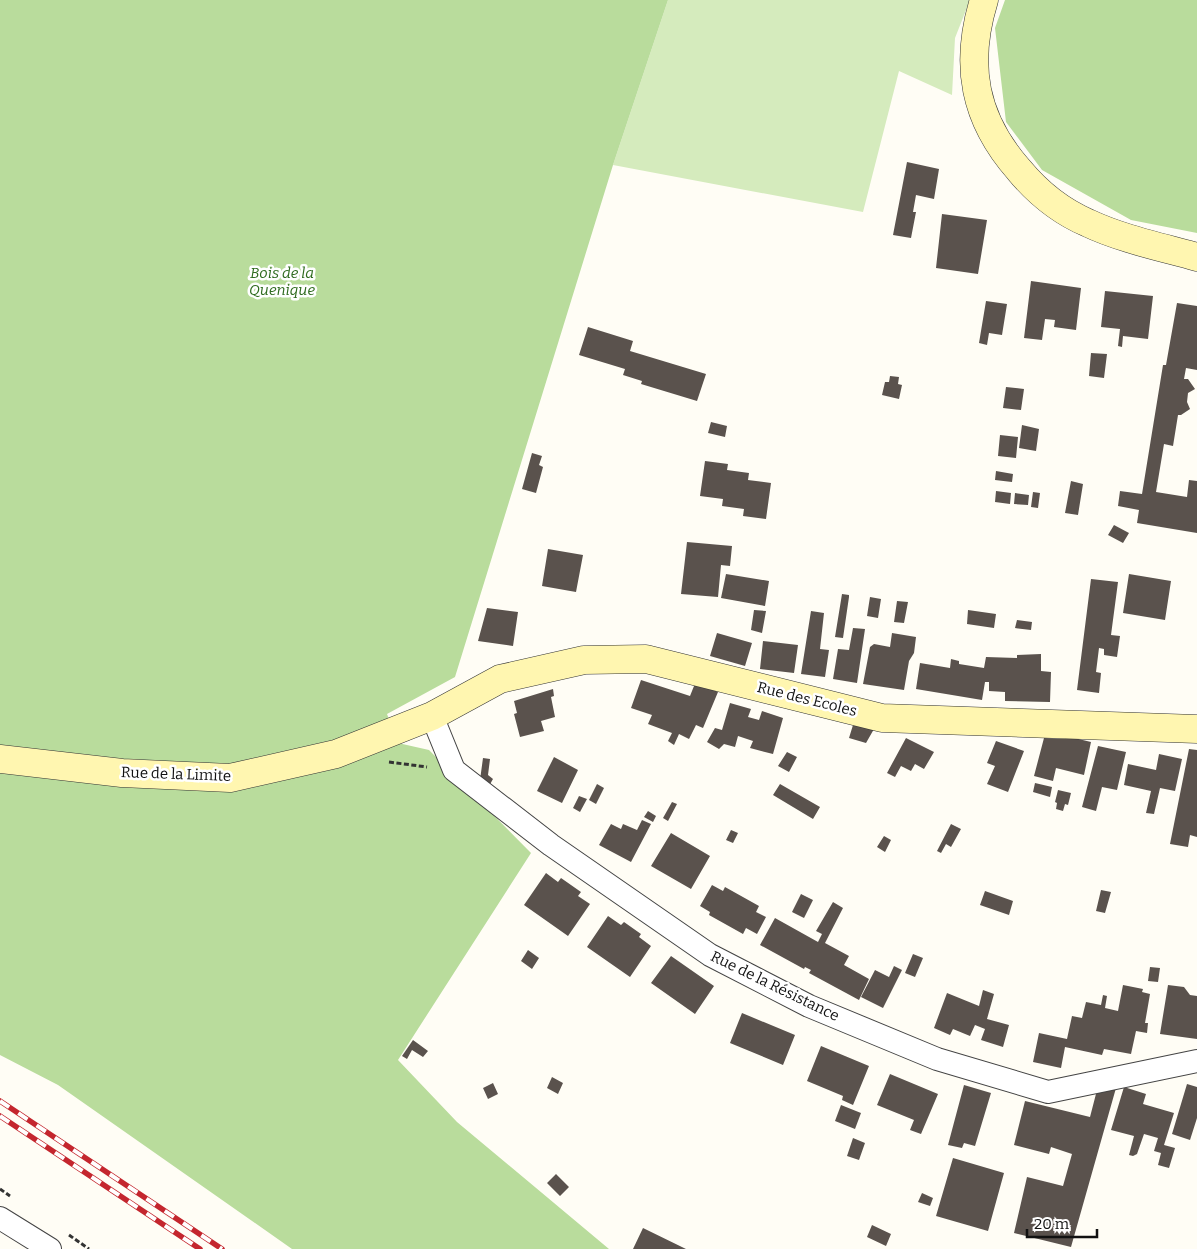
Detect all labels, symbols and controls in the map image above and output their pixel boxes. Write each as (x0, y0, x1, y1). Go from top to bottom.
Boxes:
park label: Bois de la Quenique (249, 264, 315, 299)
street label: Rue des Ecoles (755, 678, 859, 720)
street label: Rue de la Limite (121, 763, 231, 785)
street label: Rue de la Résistance (708, 947, 842, 1025)
scale bar (1027, 1206, 1097, 1238)
text: 20 m (1034, 1215, 1070, 1233)

